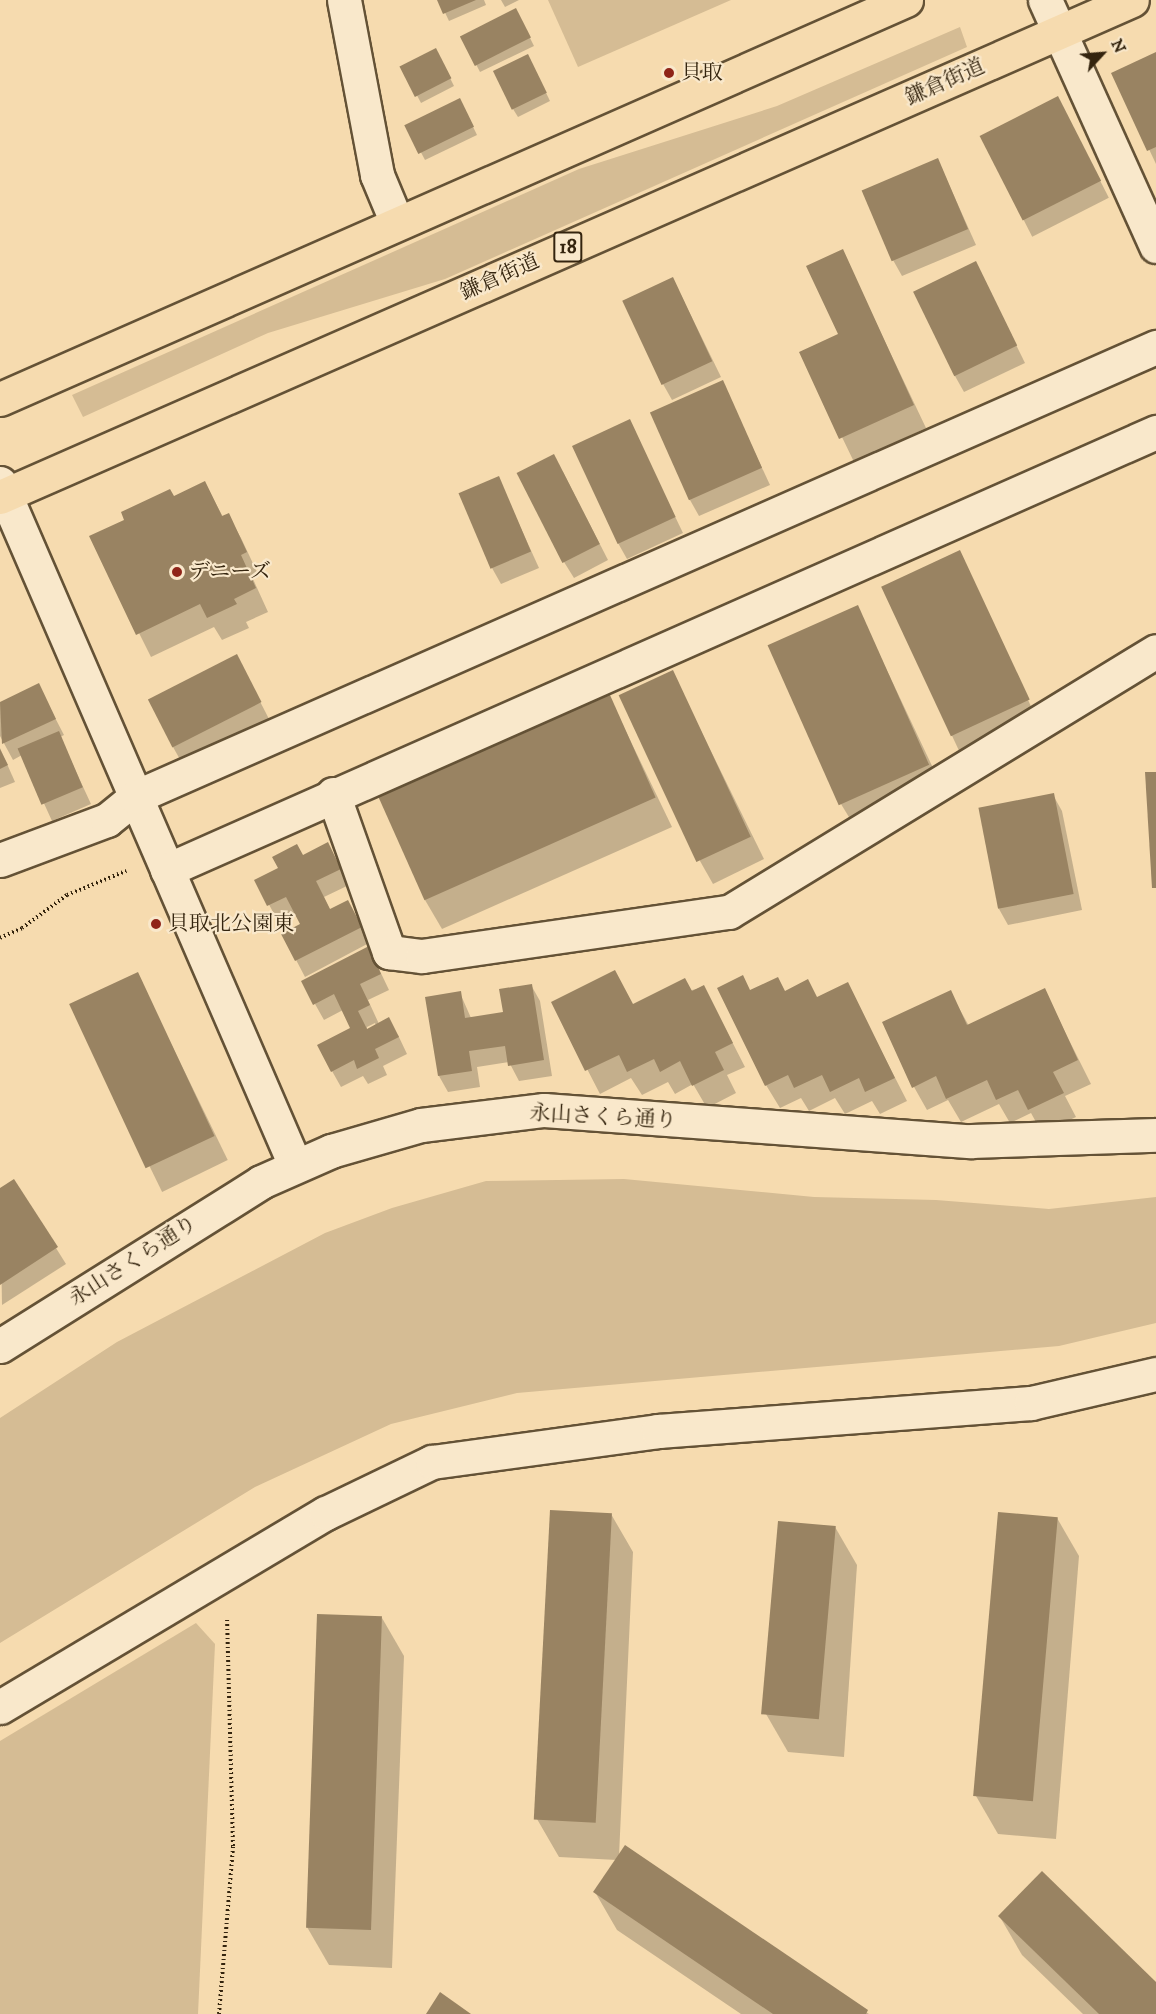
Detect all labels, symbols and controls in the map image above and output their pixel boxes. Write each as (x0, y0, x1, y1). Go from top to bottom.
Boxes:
north arrow (1072, 24, 1132, 84)
text: N (1106, 36, 1130, 56)
street label: 鎌倉街道 (902, 53, 988, 111)
place label: 貝取 (681, 60, 723, 86)
marker: 貝取 (662, 66, 676, 80)
road number: 18 (553, 230, 583, 264)
street label: 鎌倉街道 (457, 248, 543, 306)
place label: デニーズ (189, 559, 273, 585)
marker: デニーズ (170, 565, 184, 579)
place label: 貝取北公園東 (168, 911, 294, 937)
marker: 貝取北公園東 (149, 917, 163, 931)
street label: 永山さくら通り (529, 1101, 677, 1133)
street label: 永山さくら通り (64, 1210, 202, 1312)

